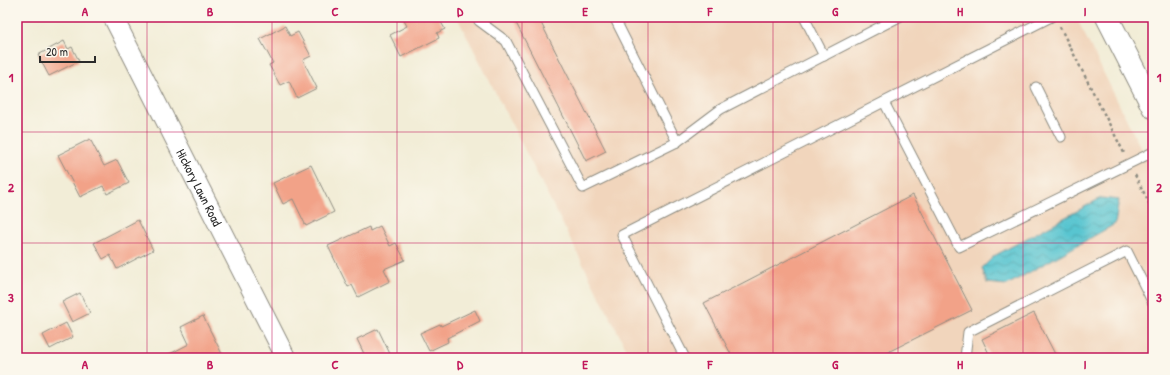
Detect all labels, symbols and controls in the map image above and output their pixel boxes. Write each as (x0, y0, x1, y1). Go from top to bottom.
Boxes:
text: A (82, 2, 89, 20)
text: B (207, 2, 214, 20)
text: C (331, 2, 339, 20)
text: D (457, 2, 464, 20)
text: E (582, 2, 588, 20)
text: F (707, 2, 714, 20)
text: G (832, 2, 839, 20)
text: H (957, 2, 963, 20)
text: I (1083, 2, 1087, 20)
scale bar (40, 38, 95, 64)
text: 20 m (46, 43, 68, 60)
text: 1 (9, 68, 14, 86)
text: 1 (1157, 68, 1162, 86)
street label: Hickory Lawn Road (172, 146, 227, 229)
text: 2 (8, 178, 15, 196)
text: 2 (1156, 178, 1163, 196)
text: 3 (8, 288, 14, 306)
text: 3 (1156, 288, 1162, 306)
text: A (82, 355, 89, 373)
text: B (207, 355, 214, 373)
text: C (331, 355, 339, 373)
text: D (457, 355, 464, 373)
text: E (582, 355, 588, 373)
text: F (707, 355, 714, 373)
text: G (832, 355, 839, 373)
text: H (957, 355, 963, 373)
text: I (1083, 355, 1087, 373)

